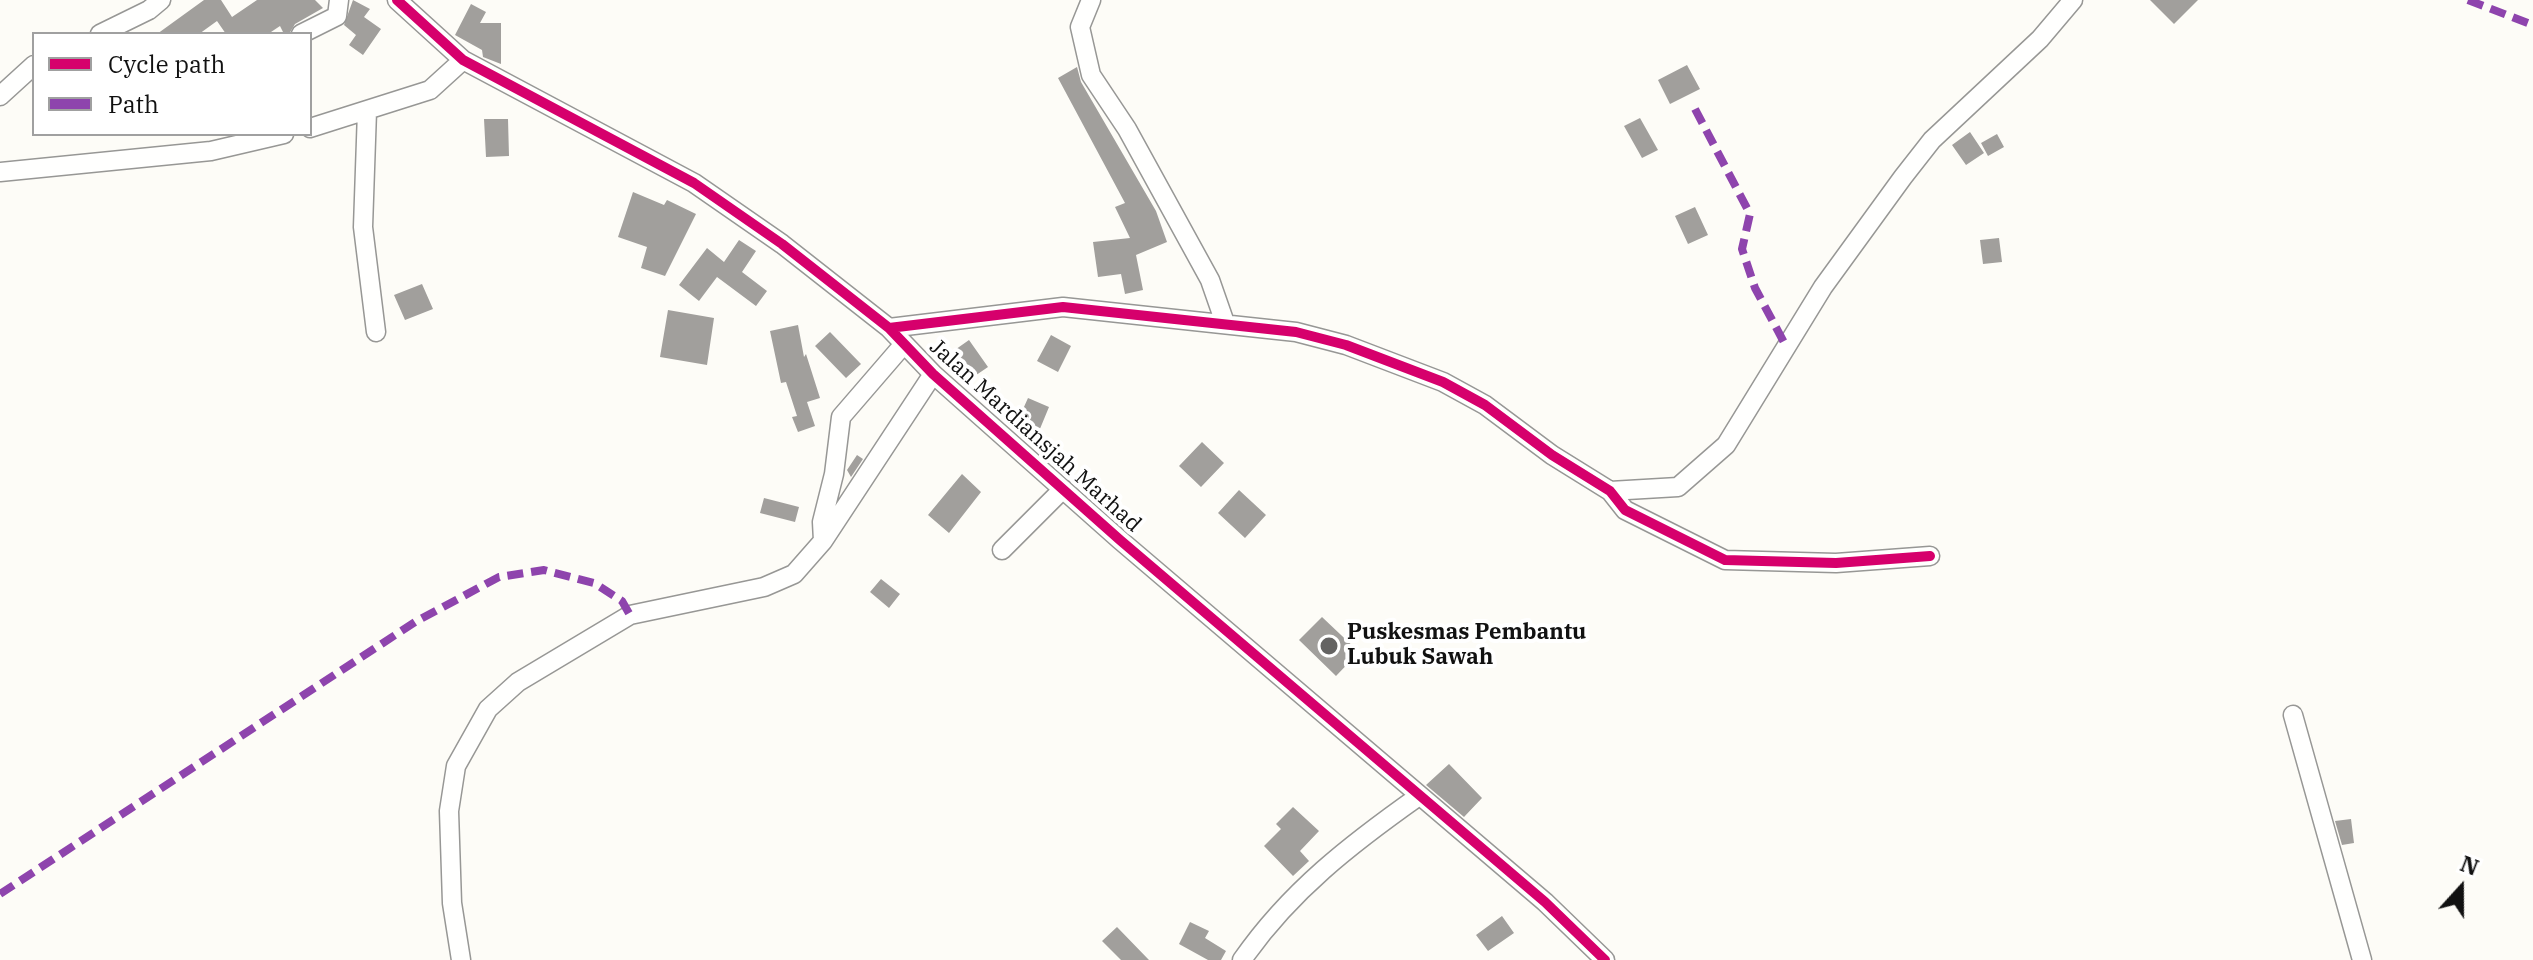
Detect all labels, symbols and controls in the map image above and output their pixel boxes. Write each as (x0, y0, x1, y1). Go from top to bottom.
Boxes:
legend (32, 32, 312, 136)
text: Cycle path (108, 48, 225, 80)
text: Path (108, 88, 159, 120)
street label: Jalan Mardiansjah Marhad (924, 334, 1146, 538)
place label: Puskesmas Pembantu Lubuk Sawah (1347, 620, 1586, 672)
marker: Puskesmas Pembantu Lubuk Sawah (1318, 635, 1340, 657)
north arrow (2421, 848, 2501, 928)
text: N (2456, 848, 2483, 882)

